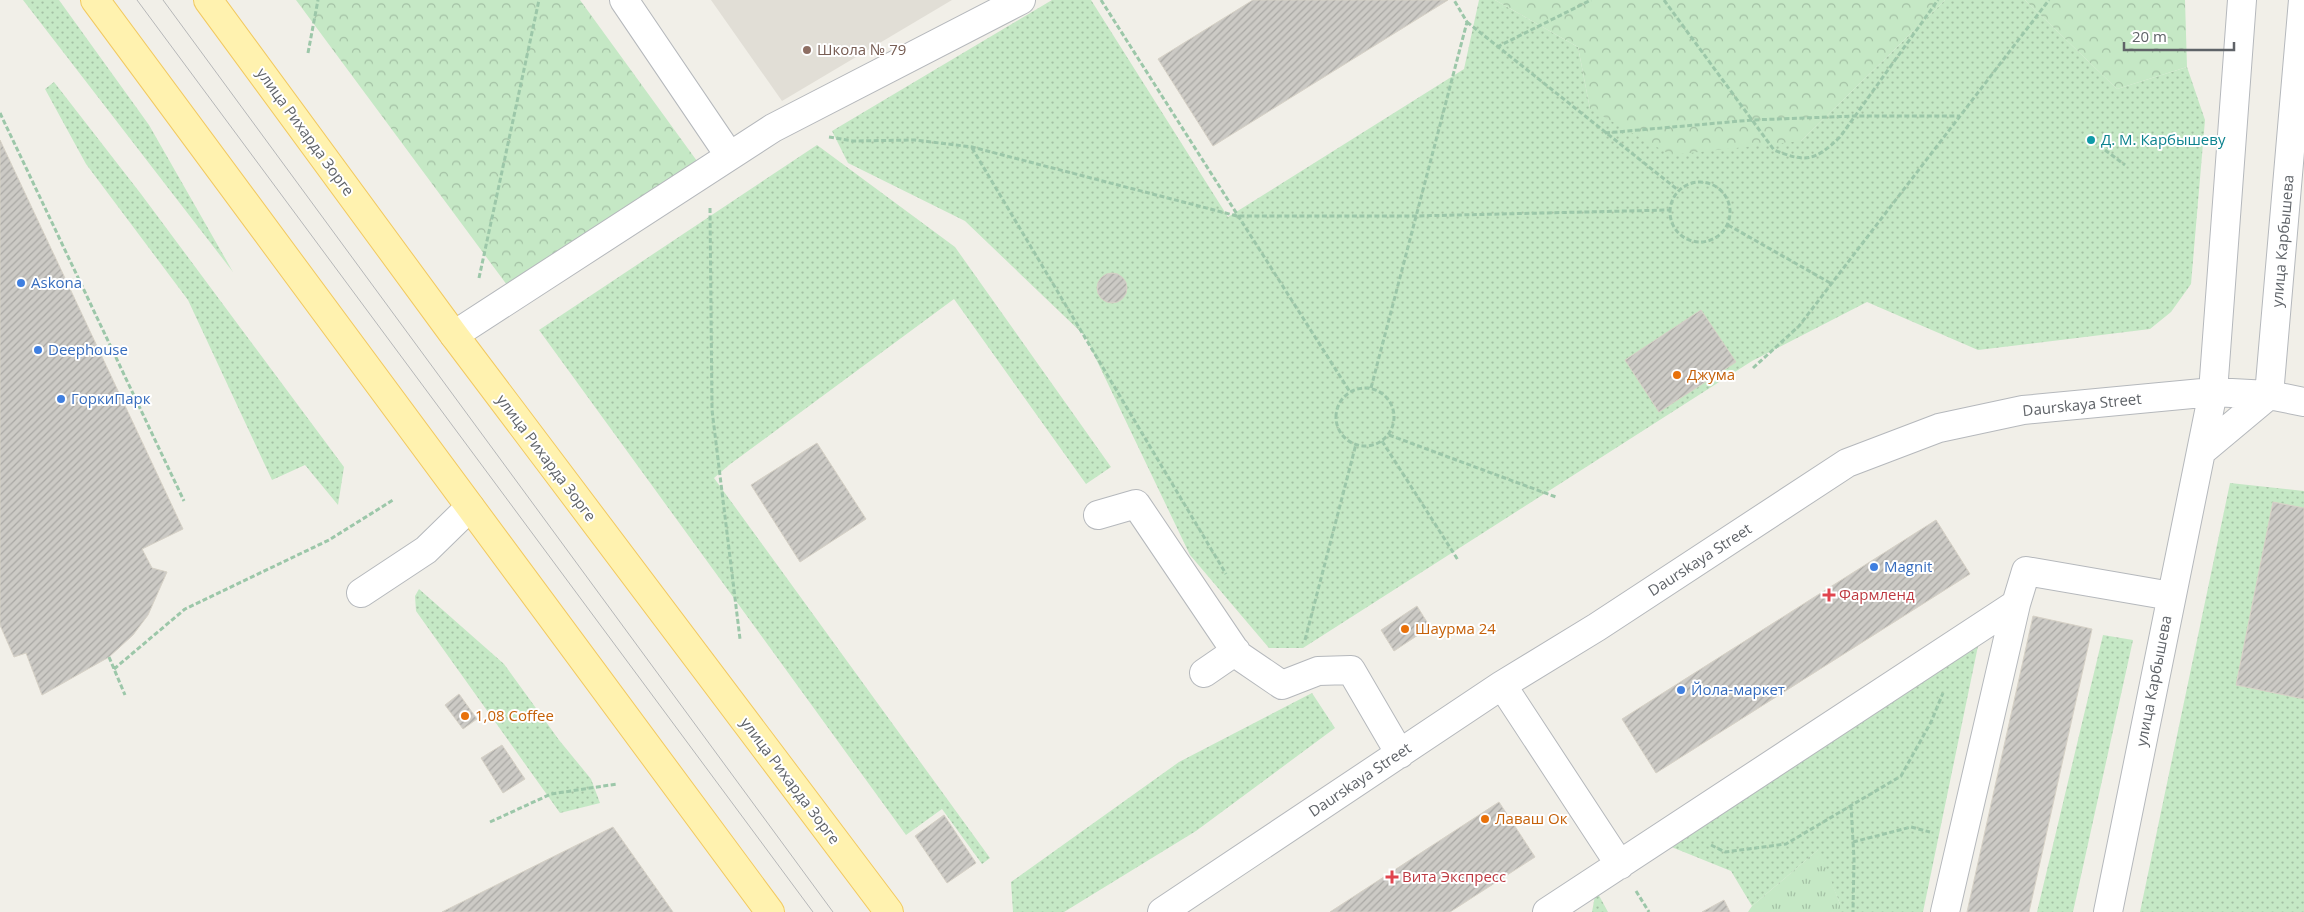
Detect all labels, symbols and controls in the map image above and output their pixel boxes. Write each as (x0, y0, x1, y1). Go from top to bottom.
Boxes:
scale bar (2124, 20, 2234, 52)
text: 20 m (2132, 26, 2167, 46)
place label: Школа № 79 (817, 39, 906, 59)
marker: Школа № 79 (801, 44, 813, 56)
street label: улица Рихарда Зорге (252, 63, 359, 200)
place label: Д. М. Карбышеву (2101, 129, 2226, 149)
marker: Д. М. Карбышеву (2085, 134, 2097, 146)
street label: улица Карбышева (2266, 174, 2298, 308)
place label: Askona (31, 272, 82, 292)
marker: Askona (15, 277, 27, 289)
place label: Deephouse (48, 339, 128, 359)
marker: Deephouse (32, 344, 44, 356)
place label: Джума (1687, 364, 1735, 384)
marker: Джума (1671, 369, 1683, 381)
place label: ГоркиПарк (71, 388, 151, 408)
street label: Daurskaya Street (2021, 388, 2142, 420)
street label: улица Рихарда Зорге (493, 390, 601, 525)
marker: ГоркиПарк (55, 393, 67, 405)
street label: Daurskaya Street (1644, 518, 1755, 600)
place label: Magnit (1884, 556, 1932, 576)
marker: Magnit (1868, 561, 1880, 573)
place label: Фармленд (1839, 584, 1915, 604)
marker: Фармленд (1823, 589, 1835, 601)
street label: улица Карбышева (2131, 614, 2176, 748)
place label: Шаурма 24 (1415, 618, 1496, 638)
marker: Шаурма 24 (1399, 623, 1411, 635)
place label: Йола-маркет (1691, 679, 1785, 699)
marker: Йола-маркет (1675, 684, 1687, 696)
place label: 1,08 Coffee (475, 705, 554, 725)
marker: 1,08 Coffee (459, 710, 471, 722)
street label: улица Рихарда Зорге (737, 713, 845, 848)
street label: Daurskaya Street (1304, 737, 1415, 821)
place label: Лаваш Ок (1495, 808, 1568, 828)
marker: Лаваш Ок (1479, 813, 1491, 825)
place label: Вита Экспресс (1402, 866, 1506, 886)
marker: Вита Экспресс (1386, 871, 1398, 883)

